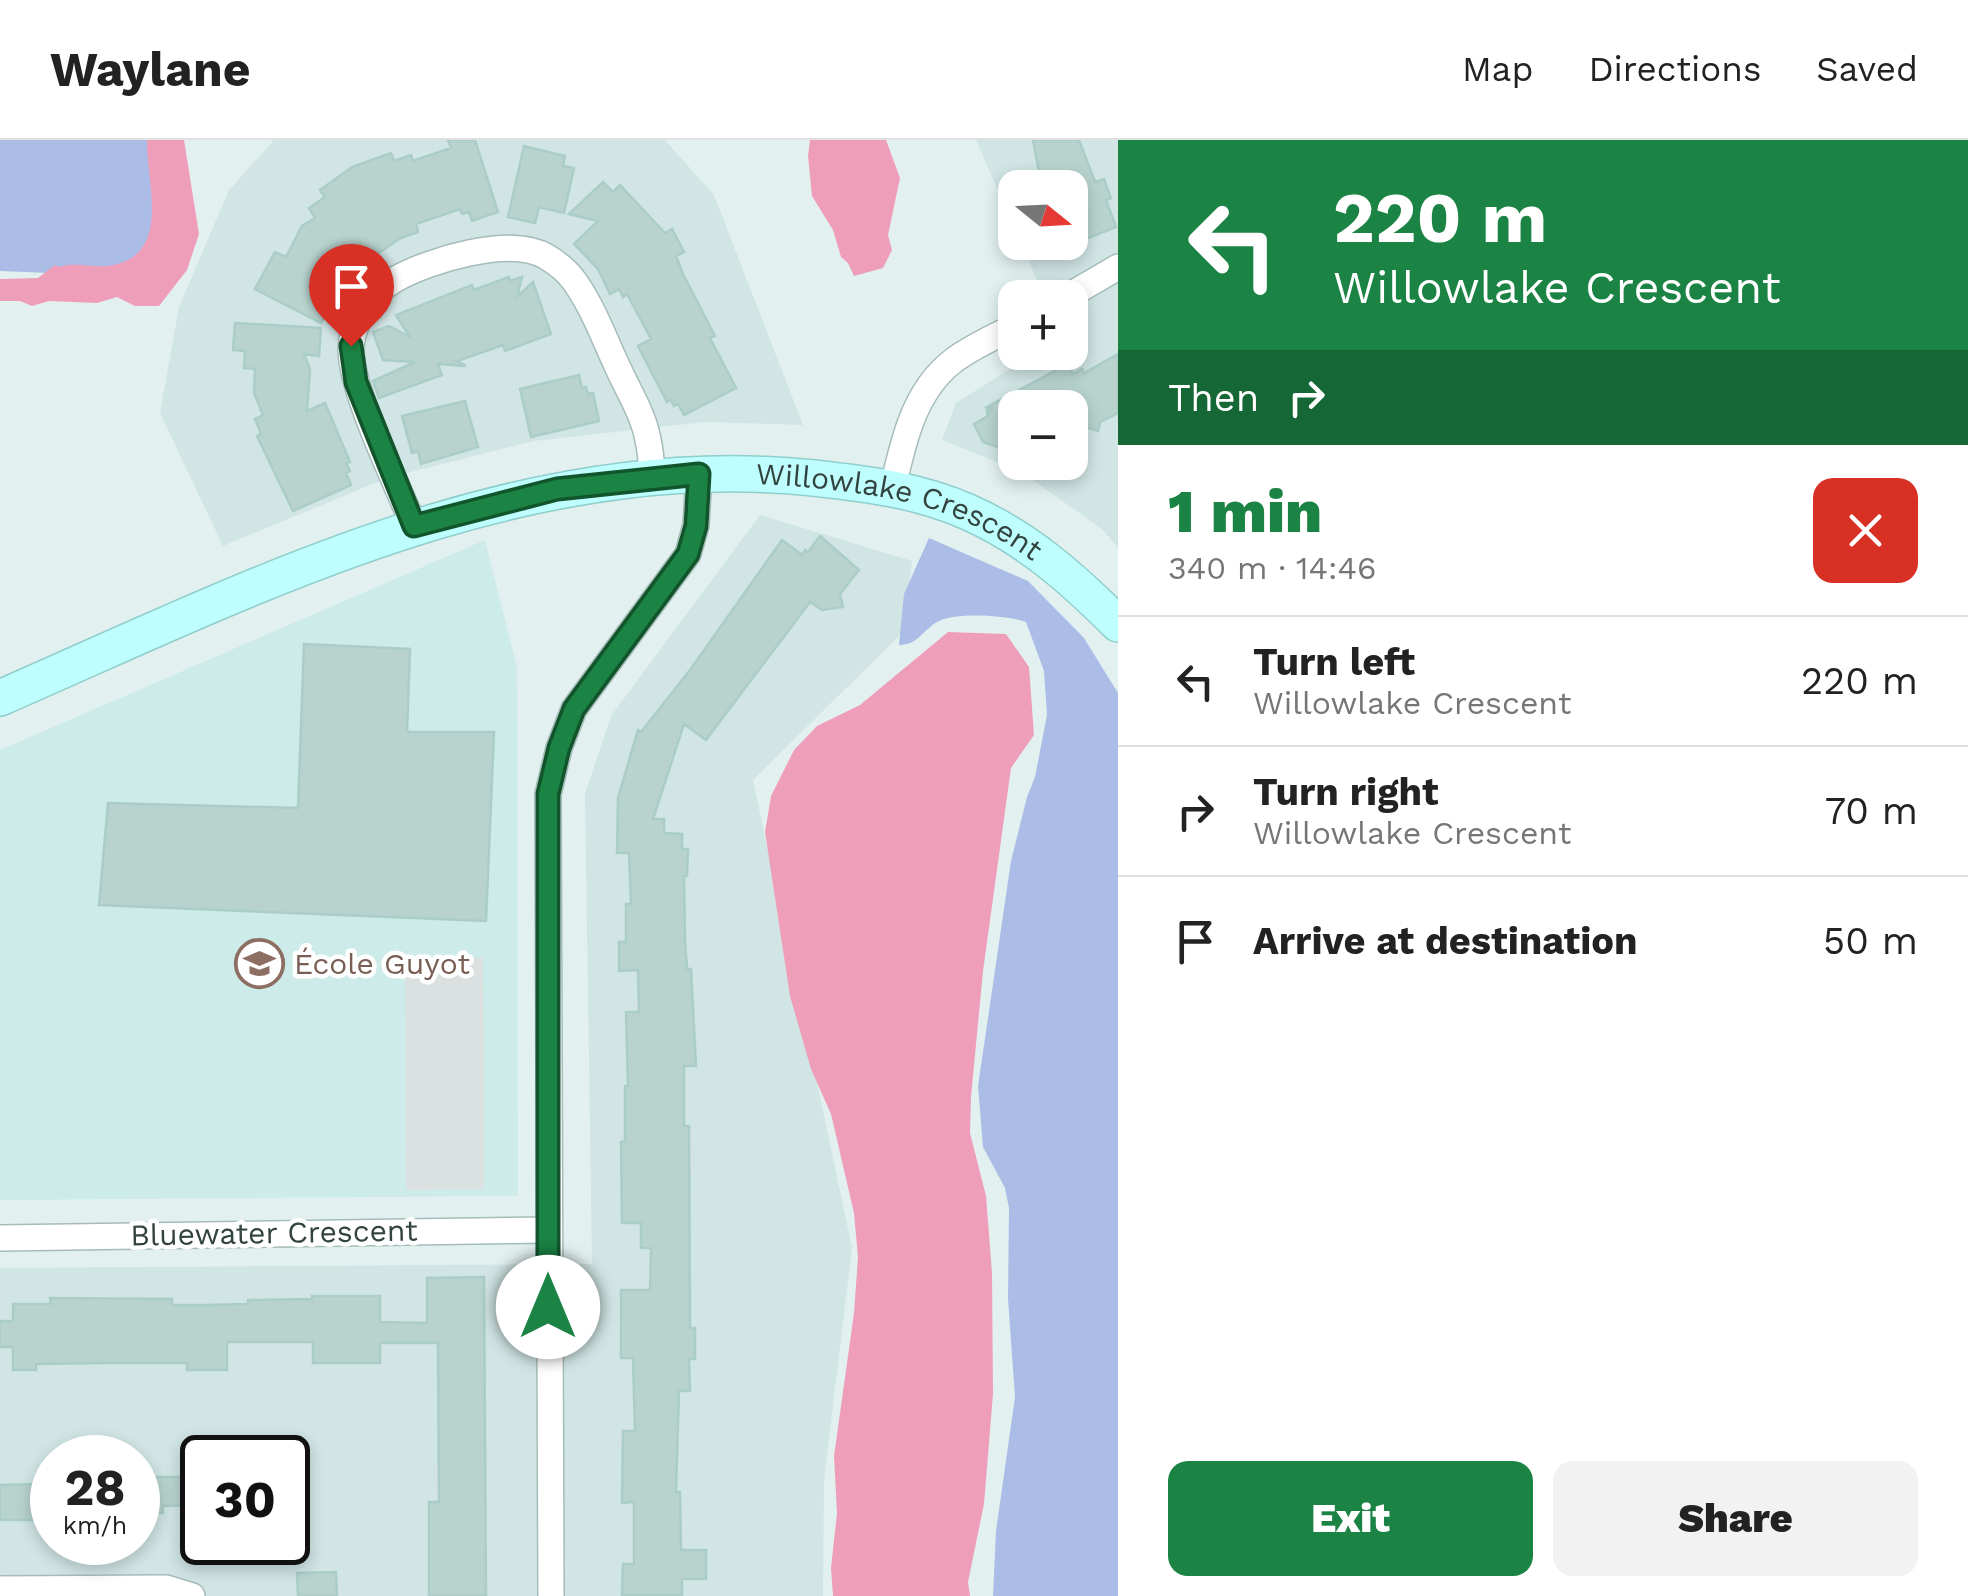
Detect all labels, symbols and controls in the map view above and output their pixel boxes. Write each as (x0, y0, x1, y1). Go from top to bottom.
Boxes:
text: Waylane (50, 41, 251, 98)
text: Map (1462, 48, 1533, 90)
text: Directions (1588, 48, 1761, 90)
text: Saved (1816, 48, 1918, 90)
north arrow (998, 170, 1088, 260)
map controls (998, 170, 1088, 480)
text: 220 m (1333, 177, 1547, 259)
icon: left (1168, 180, 1298, 310)
pin (309, 244, 394, 347)
icon: arrive (324, 259, 379, 314)
text: Willowlake Crescent (1333, 261, 1781, 314)
button: + (998, 280, 1088, 370)
icon: right (1279, 370, 1334, 425)
text: Then (1168, 376, 1259, 420)
button: − (998, 390, 1088, 480)
street label: Willowlake Crescent (755, 456, 1050, 568)
text: 1 min (1168, 476, 1322, 547)
button: close (1813, 478, 1918, 583)
text: 340 m · 14:46 (1168, 549, 1376, 587)
text: Turn left (1253, 640, 1415, 684)
icon: left (1168, 654, 1223, 709)
text: 220 m (1801, 659, 1918, 703)
text: Willowlake Crescent (1253, 684, 1571, 722)
text: Turn right (1253, 770, 1439, 814)
icon: right (1168, 784, 1223, 839)
text: 70 m (1825, 789, 1918, 833)
text: Willowlake Crescent (1253, 814, 1571, 852)
icon: arrive (1168, 914, 1223, 969)
text: Arrive at destination (1253, 919, 1638, 963)
text: 50 m (1823, 919, 1918, 963)
school or university icon: École Guyot (233, 938, 285, 990)
place label: École Guyot (294, 946, 471, 981)
street label: Bluewater Crescent (130, 1212, 418, 1253)
position arrow (496, 1255, 600, 1359)
speed limit sign: 30 (180, 1435, 310, 1565)
text: 28 (64, 1458, 126, 1517)
button: Exit (1168, 1461, 1533, 1576)
button: Share (1553, 1461, 1918, 1576)
text: km/h (63, 1511, 127, 1540)

